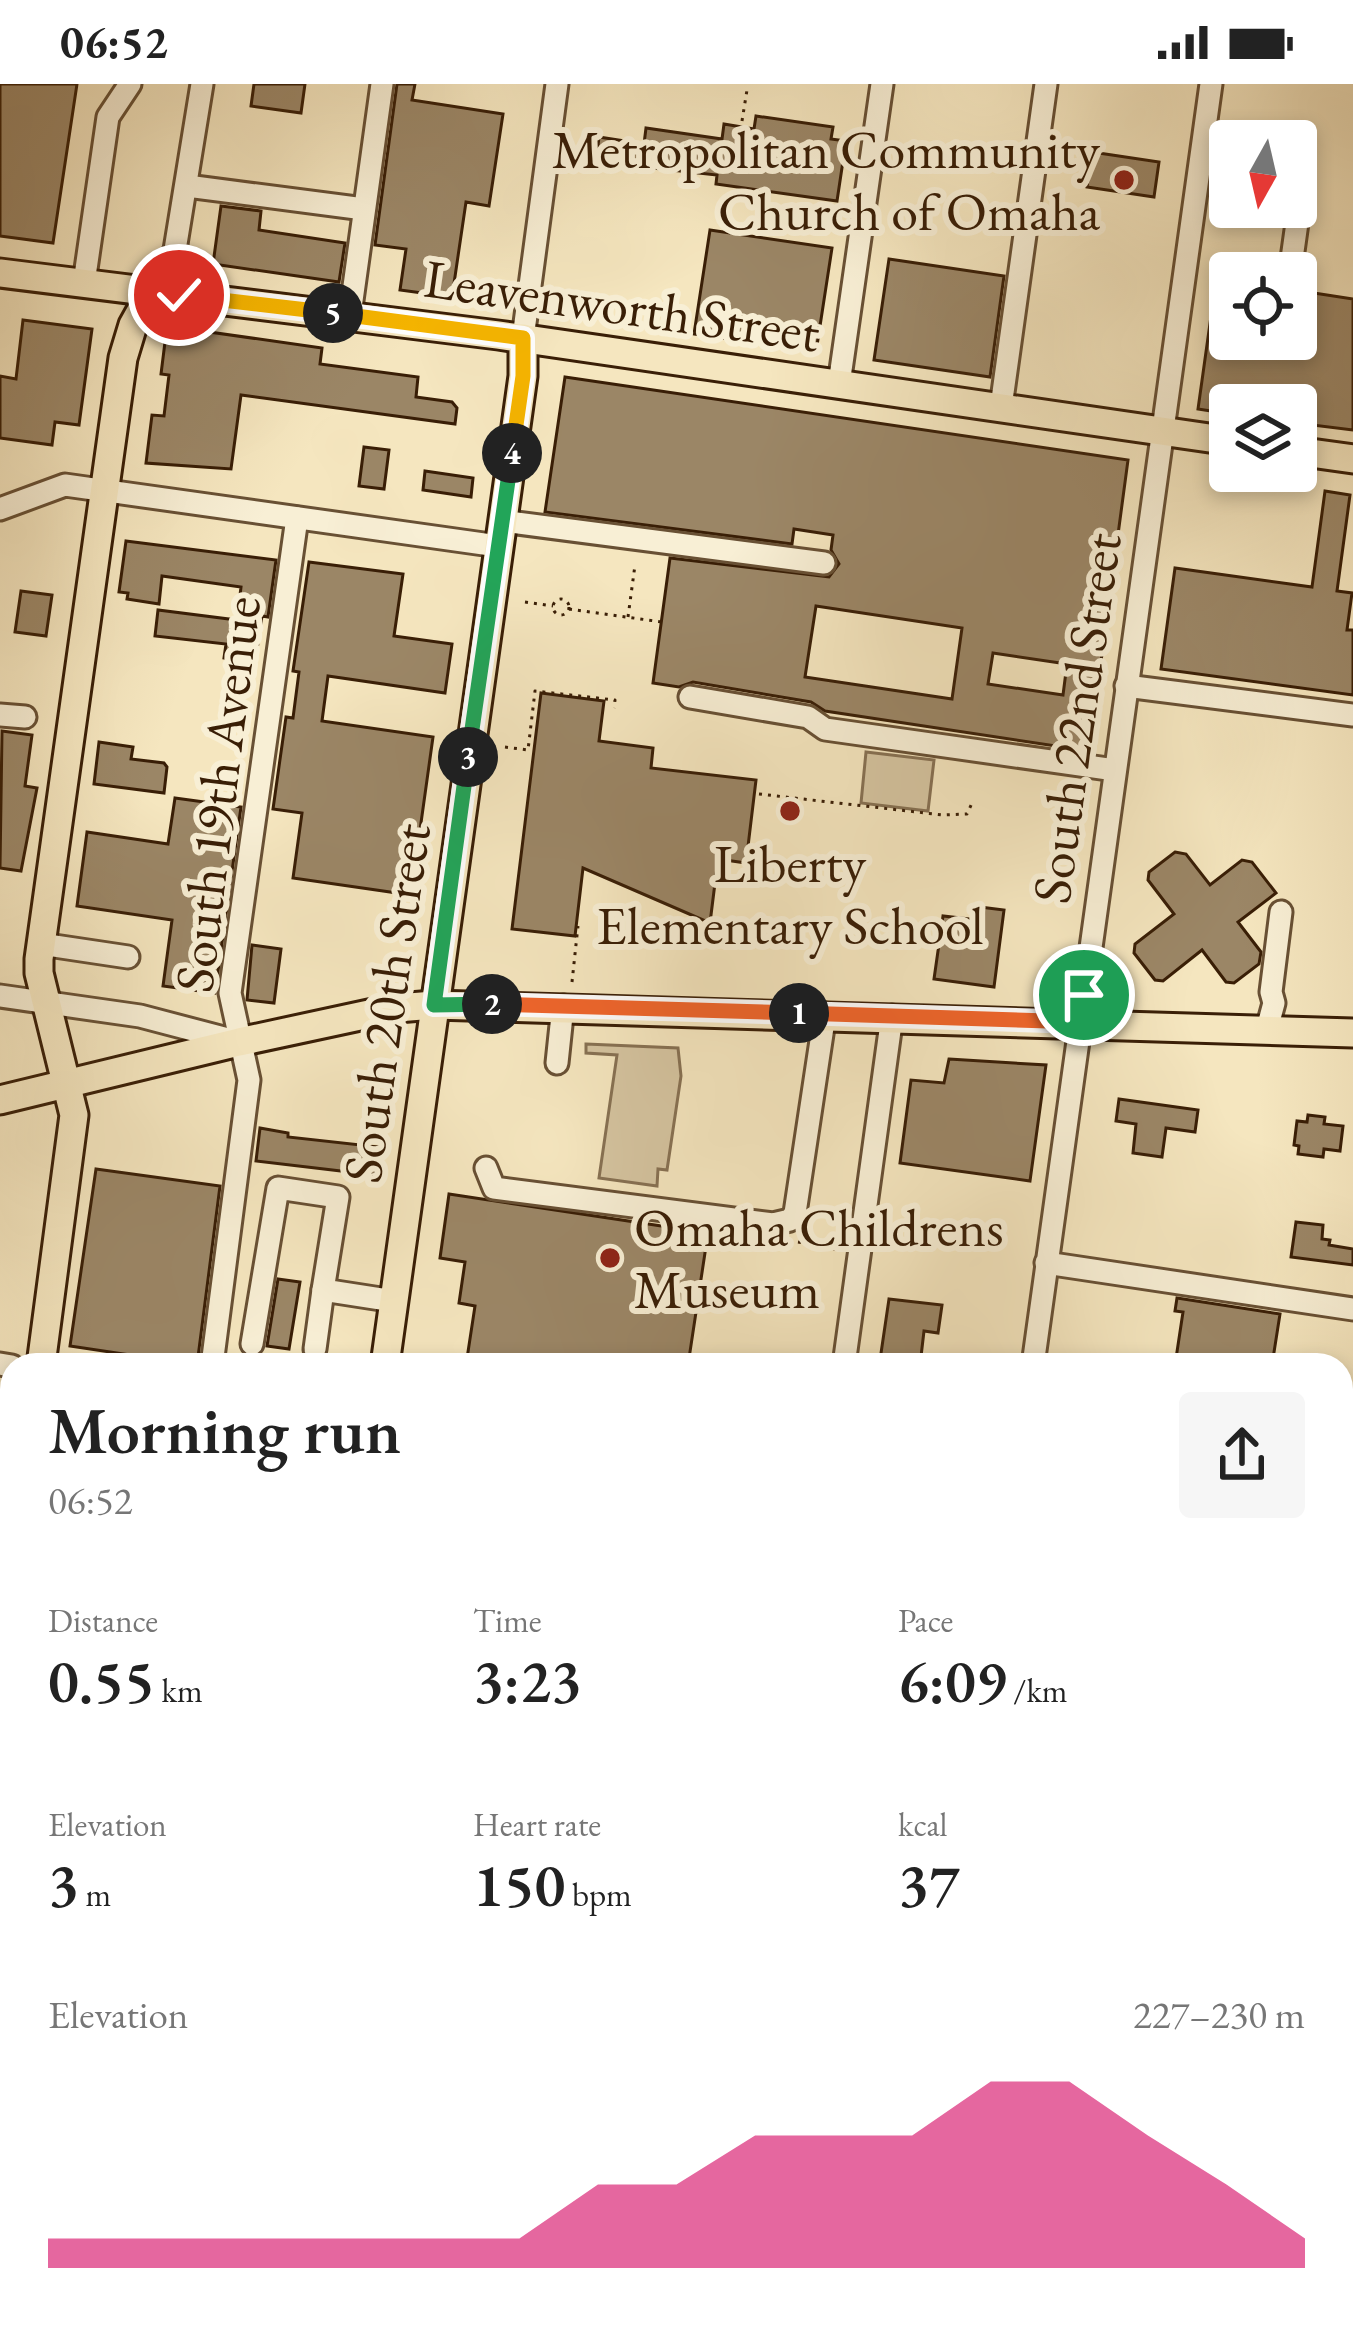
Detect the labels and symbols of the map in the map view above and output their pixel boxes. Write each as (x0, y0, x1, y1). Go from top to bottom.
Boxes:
place label: Metropolitan Community Church of Omaha (552, 114, 1100, 246)
north arrow (1209, 120, 1317, 228)
marker: Metropolitan Community Church of Omaha (1111, 167, 1137, 193)
street label: Leavenworth Street (420, 243, 824, 367)
pin (128, 244, 230, 346)
pin: 5 (303, 283, 363, 343)
pin: 4 (482, 423, 542, 483)
street label: South 22nd Street (1015, 528, 1137, 908)
street label: South 19th Avenue (158, 592, 276, 996)
pin: 3 (438, 727, 498, 787)
marker: Liberty Elementary School (777, 798, 803, 824)
street label: South 20th Street (326, 819, 446, 1187)
place label: Liberty Elementary School (596, 828, 984, 960)
pin (1033, 944, 1135, 1046)
pin: 2 (462, 974, 522, 1034)
pin: 1 (769, 983, 829, 1043)
place label: Omaha Childrens Museum (634, 1192, 1004, 1324)
marker: Omaha Childrens Museum (597, 1245, 623, 1271)

